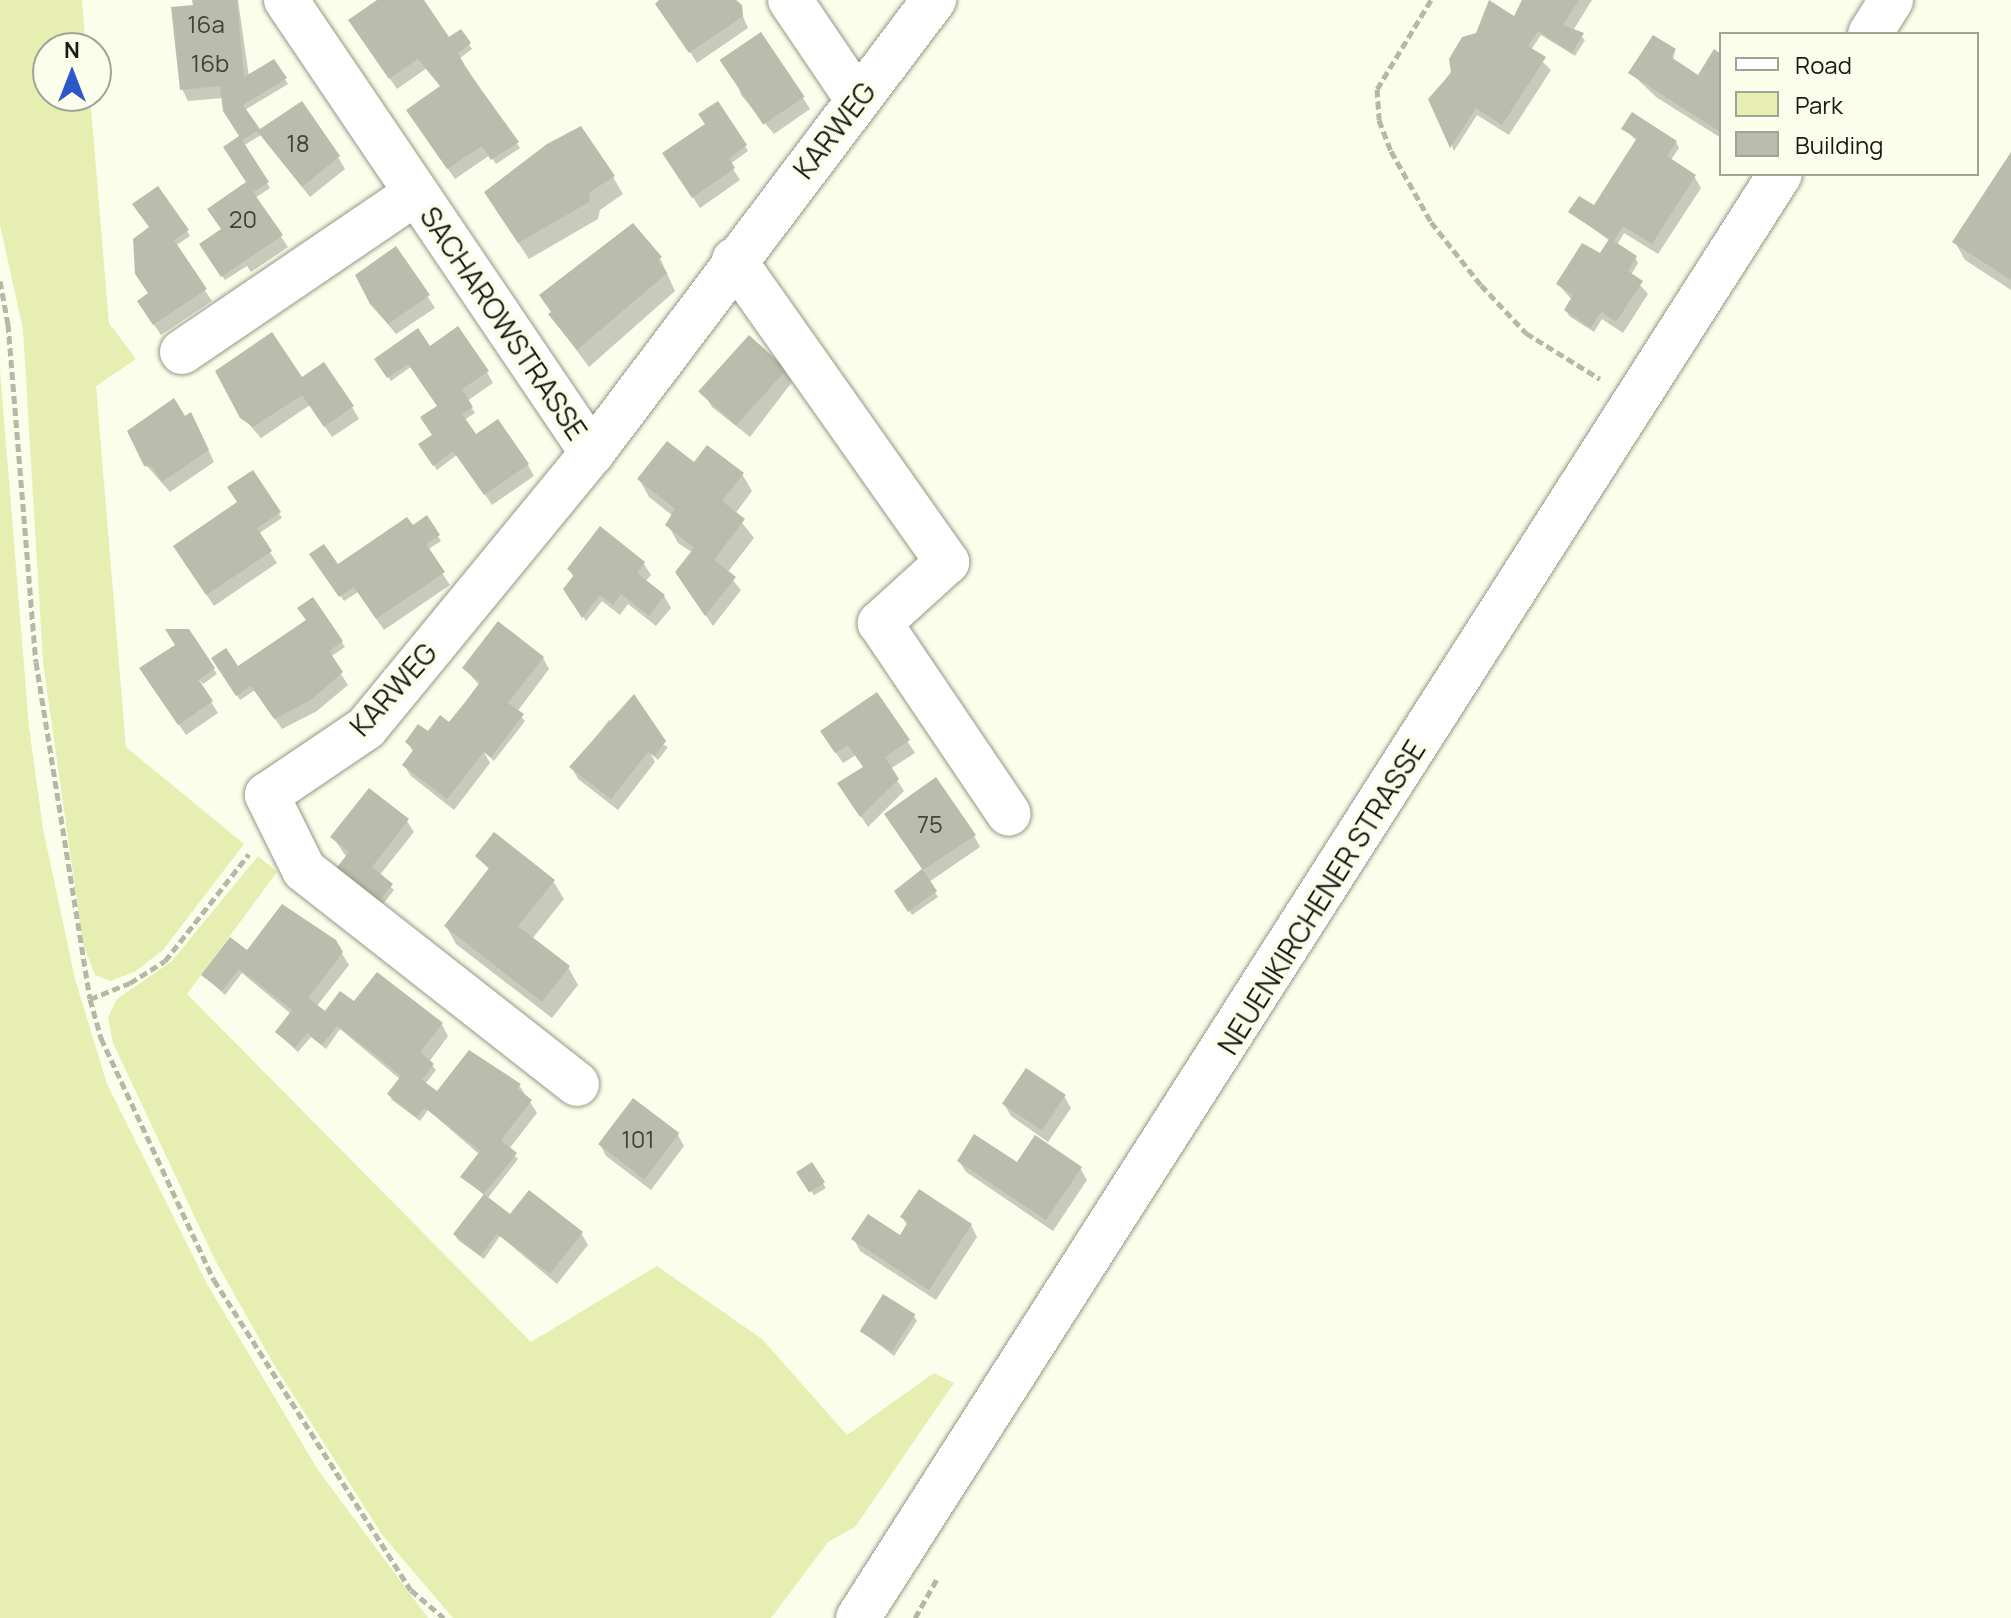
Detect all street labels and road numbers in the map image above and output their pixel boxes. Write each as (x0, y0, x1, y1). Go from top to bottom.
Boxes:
street label: KARWEG (786, 75, 882, 185)
street label: SACHAROWSTRASSE (414, 200, 594, 446)
street label: KARWEG (343, 636, 443, 742)
street label: NEUENKIRCHENER STRASSE (1210, 734, 1432, 1060)

